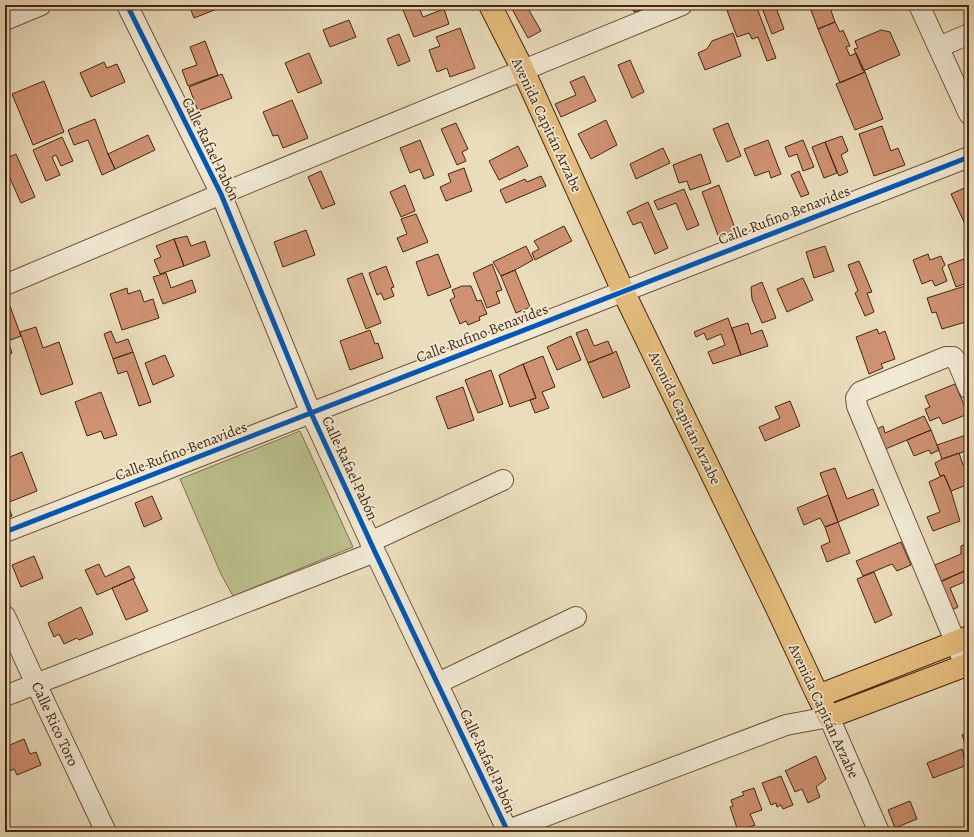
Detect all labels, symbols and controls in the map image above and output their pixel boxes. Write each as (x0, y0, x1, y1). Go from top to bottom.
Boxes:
street label: Avenida Capitán Arzabe (507, 54, 587, 196)
street label: Calle Rafael Pabón (177, 94, 245, 204)
street label: Calle Rufino Benavides (715, 181, 853, 249)
street label: Calle Rufino Benavides (413, 299, 551, 367)
street label: Avenida Capitán Arzabe (644, 347, 726, 488)
street label: Calle Rafael Pabón (317, 413, 383, 523)
street label: Calle Rufino Benavides (112, 417, 250, 485)
street label: Avenida Capitán Arzabe (784, 640, 864, 782)
street label: Calle Rico Toro (27, 679, 83, 769)
street label: Calle Rafael Pabón (455, 706, 521, 816)

